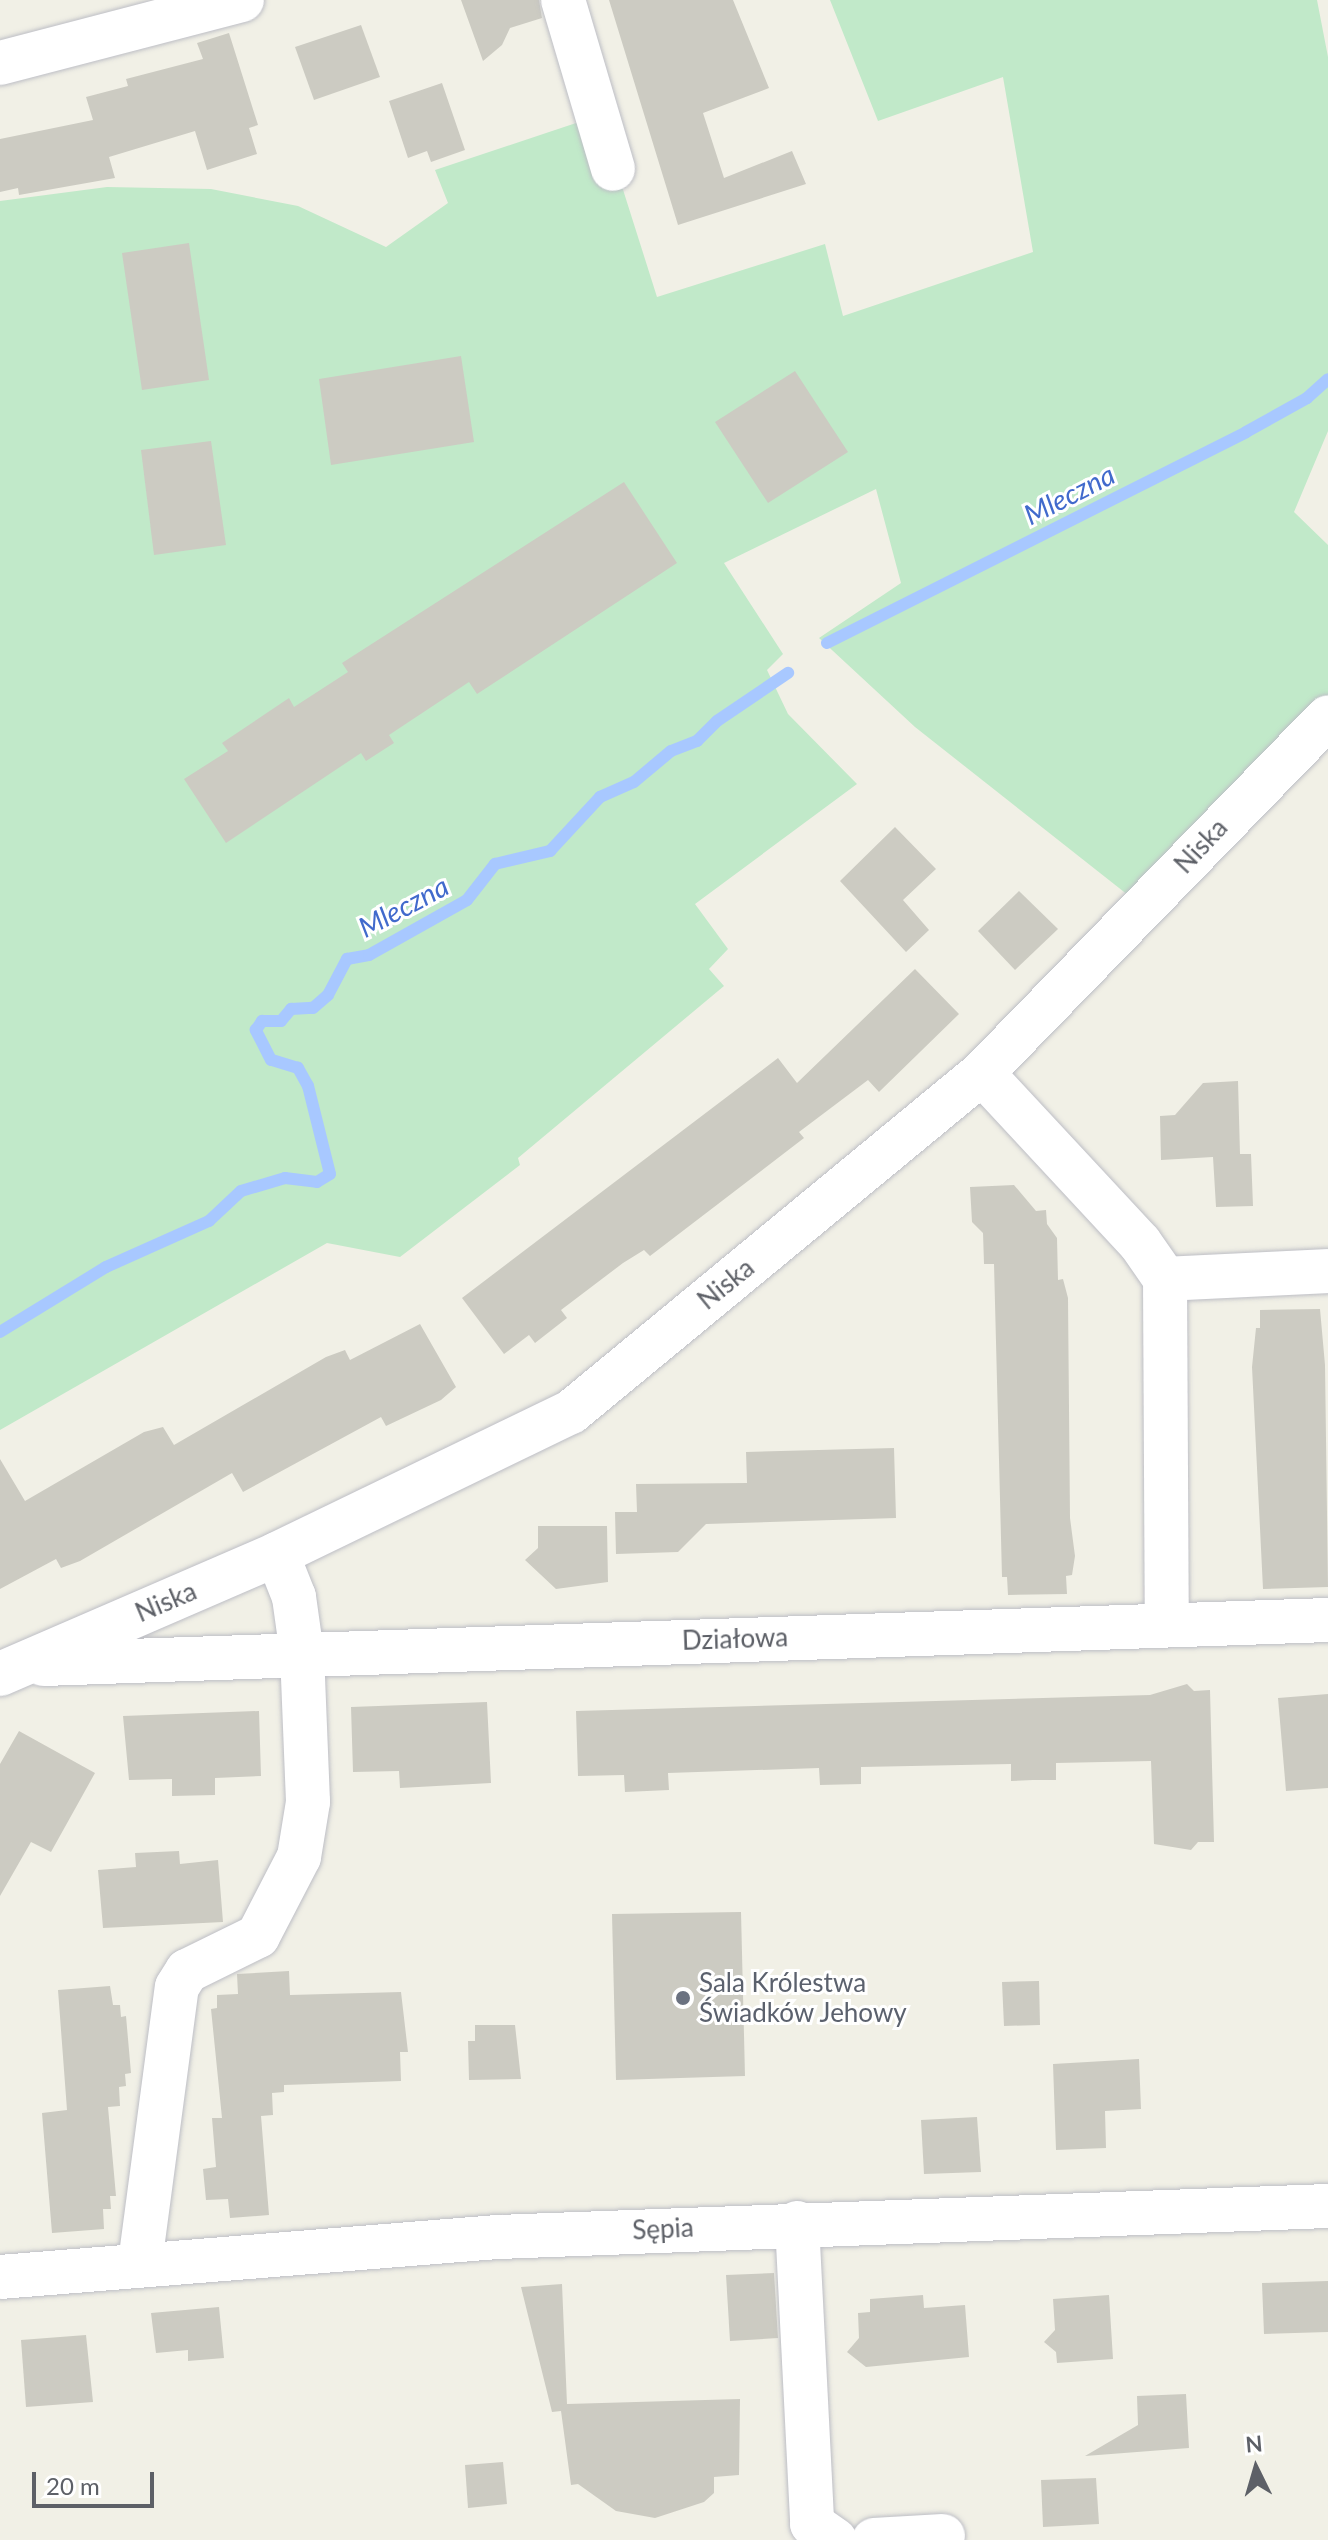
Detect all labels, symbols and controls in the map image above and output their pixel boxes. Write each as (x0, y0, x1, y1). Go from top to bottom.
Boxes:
water label: Mleczna (1018, 457, 1120, 531)
street label: Niska (1168, 812, 1234, 880)
water label: Mleczna (352, 868, 454, 944)
street label: Niska (692, 1252, 760, 1316)
street label: Niska (131, 1575, 201, 1629)
street label: Działowa (681, 1622, 789, 1656)
place label: Sala Królestwa Świadków Jehowy (699, 1967, 908, 2028)
marker: Sala Królestwa Świadków Jehowy (674, 1989, 692, 2007)
street label: Sępia (631, 2212, 695, 2246)
north arrow (1216, 2428, 1296, 2508)
text: N (1244, 2429, 1263, 2458)
scale bar (36, 2456, 158, 2506)
text: 20 m (46, 2471, 100, 2500)

